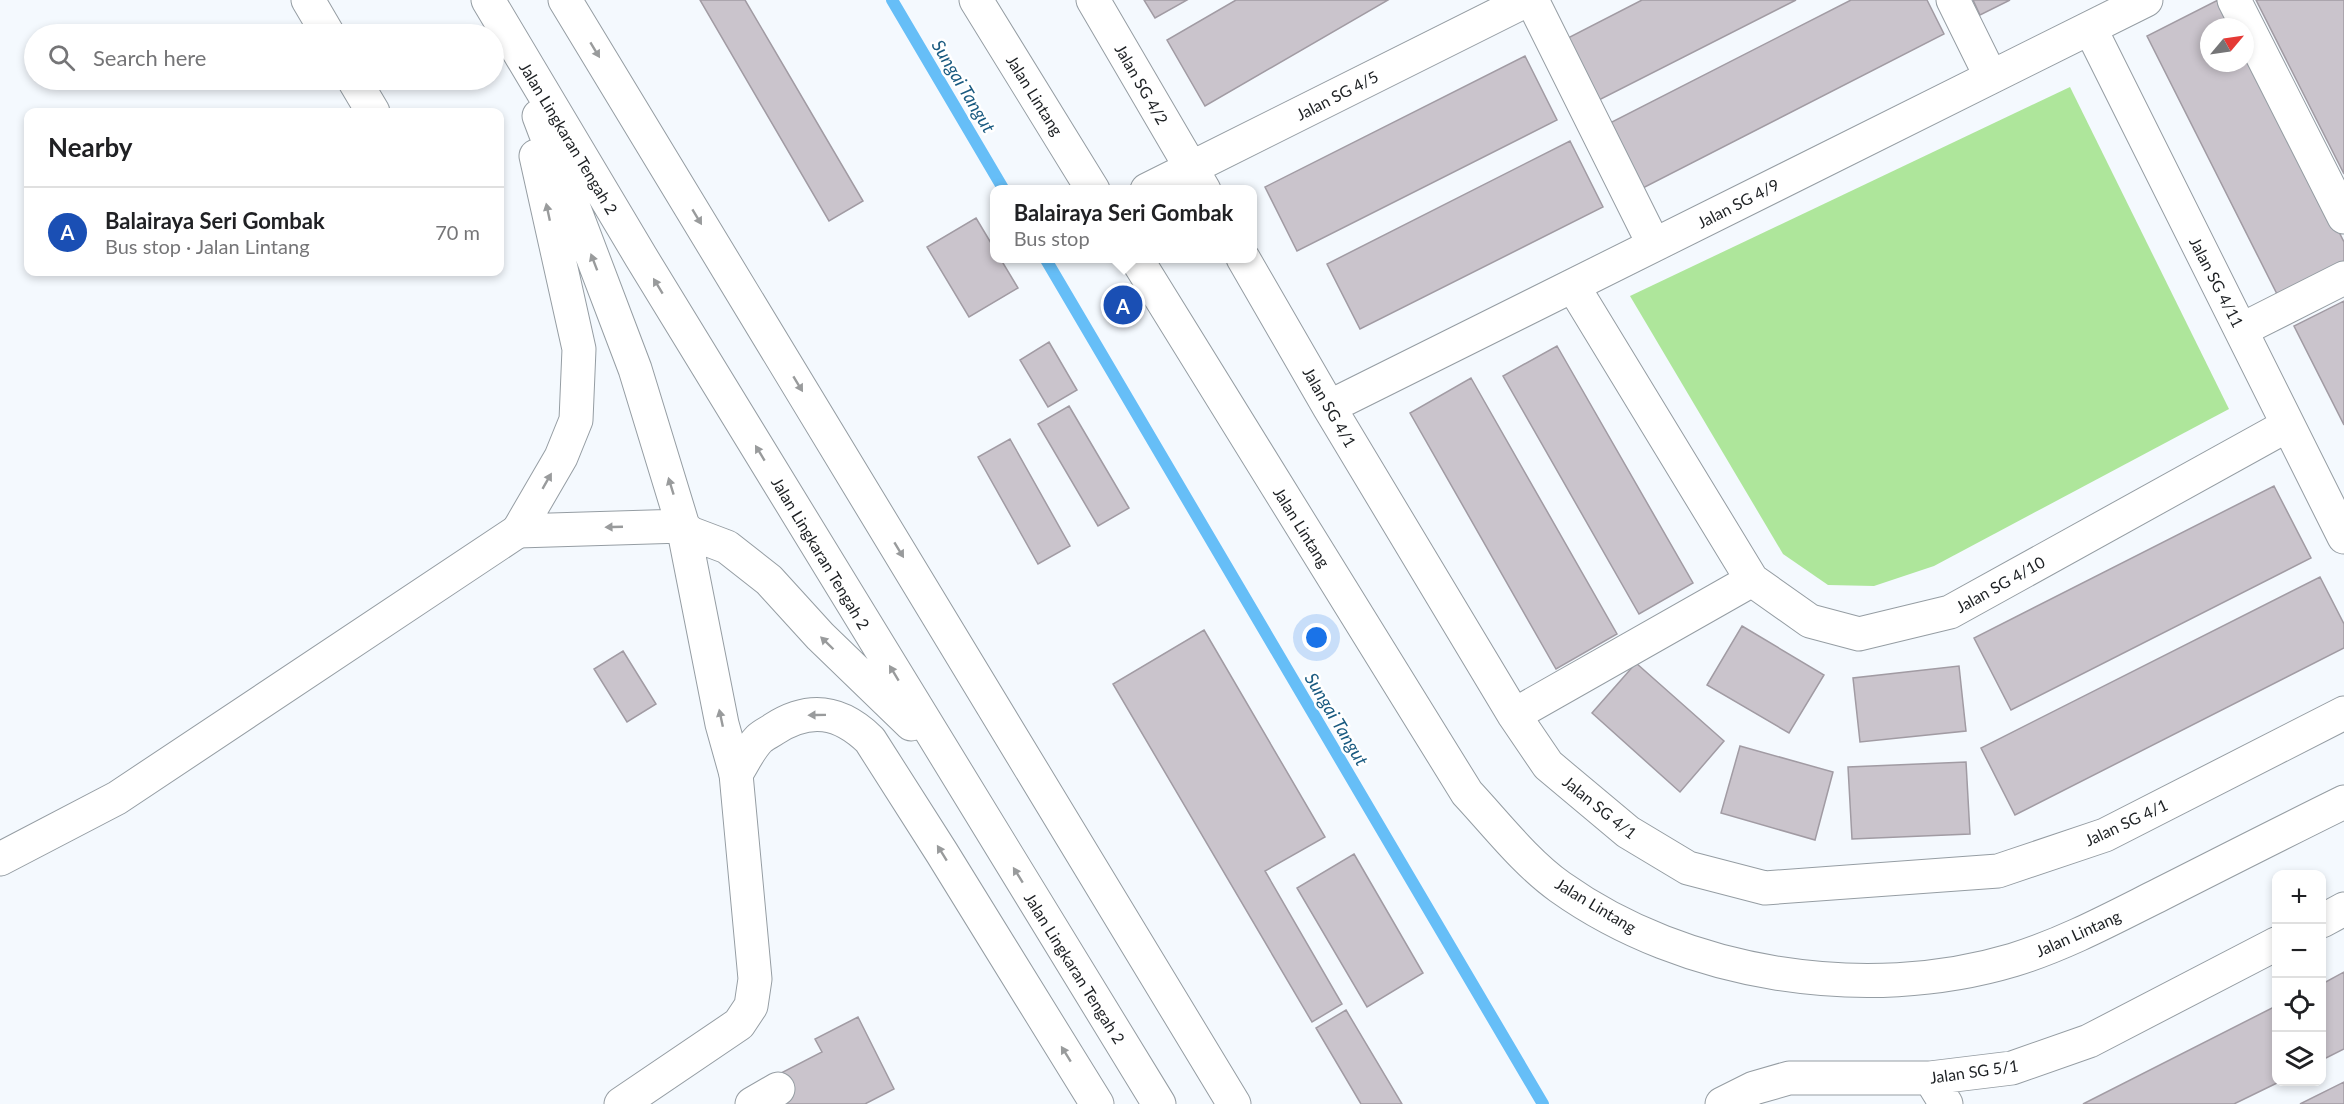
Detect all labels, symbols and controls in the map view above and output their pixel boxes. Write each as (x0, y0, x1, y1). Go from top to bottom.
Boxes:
north arrow (2200, 18, 2254, 72)
search box (24, 24, 504, 90)
water label: Sungai Tangut (928, 35, 1001, 137)
icon: search (45, 41, 78, 74)
street label: Jalan SG 4/2 (1111, 41, 1173, 127)
one-way arrow (590, 42, 601, 58)
text: Search here (93, 44, 206, 71)
street label: Jalan Lintang (1003, 51, 1067, 139)
street label: Jalan Lingkaran Tengah 2 (516, 58, 622, 218)
street label: Jalan SG 4/5 (1293, 66, 1381, 124)
text: Nearby (48, 131, 133, 163)
street label: Jalan SG 4/9 (1694, 174, 1782, 232)
popup (990, 185, 1257, 263)
text: Balairaya Seri Gombak (1014, 199, 1233, 226)
one-way arrow (543, 202, 553, 221)
text: Balairaya Seri Gombak (105, 207, 325, 234)
one-way arrow (691, 209, 702, 225)
text: A (61, 220, 74, 244)
text: 70 m (435, 220, 480, 244)
text: Bus stop (1014, 226, 1090, 250)
text: Bus stop · Jalan Lintang (105, 234, 310, 258)
street label: Jalan SG 4/11 (2186, 234, 2248, 330)
one-way arrow (589, 253, 599, 271)
one-way arrow (653, 278, 664, 294)
pin: A (1104, 282, 1142, 328)
street label: Jalan SG 4/1 (1299, 364, 1361, 450)
one-way arrow (792, 376, 803, 392)
one-way arrow (754, 445, 765, 461)
one-way arrow (542, 472, 552, 489)
street label: Jalan Lingkaran Tengah 2 (768, 473, 874, 633)
one-way arrow (666, 477, 675, 495)
street label: Jalan Lintang (1270, 483, 1334, 571)
one-way arrow (604, 523, 623, 532)
one-way arrow (893, 542, 904, 558)
street label: Jalan SG 4/10 (1952, 552, 2048, 616)
your location (1302, 623, 1331, 652)
one-way arrow (820, 636, 835, 650)
one-way arrow (889, 664, 899, 681)
water label: Sungai Tangut (1301, 668, 1374, 770)
one-way arrow (715, 709, 725, 727)
one-way arrow (807, 711, 826, 720)
street label: Jalan SG 4/1 (1559, 771, 1641, 843)
street label: Jalan SG 4/1 (2081, 794, 2171, 850)
one-way arrow (936, 845, 947, 861)
one-way arrow (1012, 867, 1023, 883)
map controls (2272, 870, 2326, 1086)
button: + (2272, 870, 2326, 924)
street label: Jalan Lintang (1552, 873, 1640, 937)
street label: Jalan Lingkaran Tengah 2 (1021, 889, 1129, 1047)
street label: Jalan Lintang (2033, 906, 2123, 960)
button: − (2272, 924, 2326, 978)
button: locate (2272, 978, 2326, 1032)
button: layers (2272, 1032, 2326, 1086)
one-way arrow (1061, 1046, 1072, 1062)
street label: Jalan SG 5/1 (1928, 1055, 2020, 1087)

